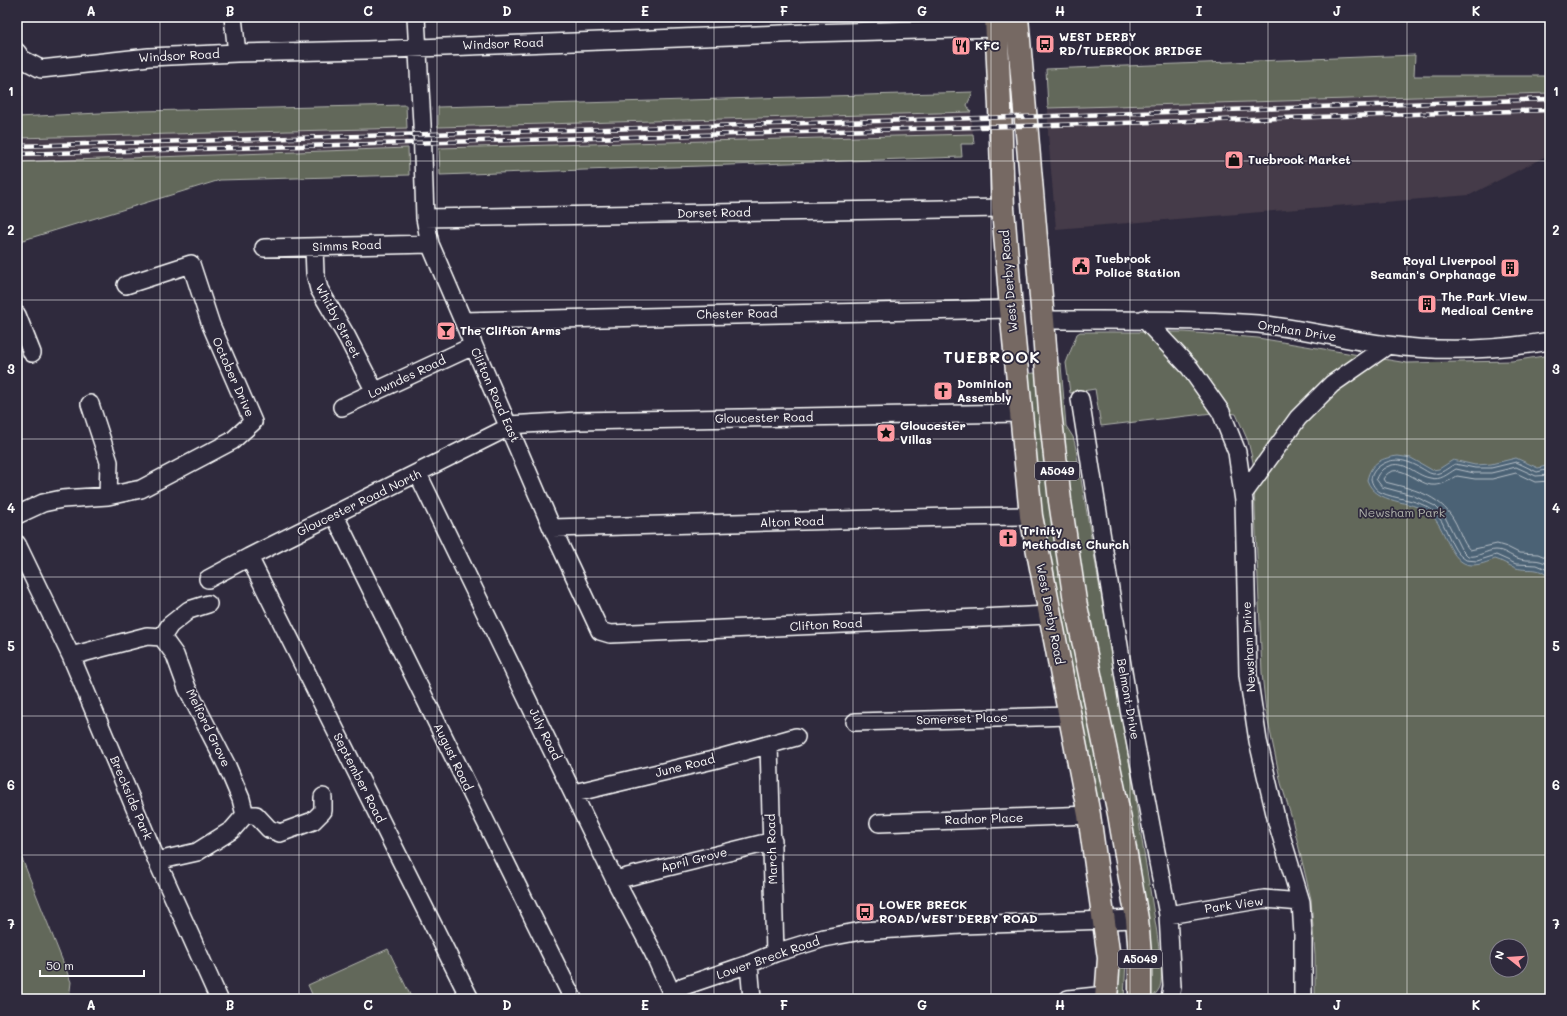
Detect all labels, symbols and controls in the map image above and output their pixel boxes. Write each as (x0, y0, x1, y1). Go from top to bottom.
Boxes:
text: A (86, 2, 96, 19)
text: B (226, 2, 235, 19)
text: C (363, 2, 373, 19)
text: D (502, 2, 512, 19)
text: E (641, 2, 649, 19)
text: F (780, 2, 788, 19)
text: G (917, 2, 927, 19)
text: H (1055, 2, 1065, 19)
text: I (1196, 2, 1203, 19)
text: J (1333, 2, 1341, 19)
text: K (1472, 2, 1481, 19)
place label: WEST DERBY RD/TUEBROOK BRIDGE (1059, 28, 1203, 58)
bus stop icon: WEST DERBY RD/TUEBROOK BRIDGE (1034, 33, 1056, 55)
street label: Windsor Road (462, 34, 544, 52)
restaurant icon: KFC (950, 35, 972, 57)
place label: KFC (975, 37, 1000, 53)
street label: Windsor Road (138, 45, 220, 65)
text: 1 (8, 82, 14, 99)
text: 1 (1553, 82, 1559, 99)
shop icon: Tuebrook Market (1223, 149, 1245, 171)
place label: Tuebrook Market (1248, 151, 1351, 167)
street label: Dorset Road (677, 203, 751, 221)
text: 2 (7, 221, 15, 238)
text: 2 (1552, 221, 1560, 238)
street label: West Derby Road (996, 229, 1020, 333)
street label: Simms Road (312, 236, 382, 254)
place label: Tuebrook Police Station (1095, 250, 1180, 280)
place label: Royal Liverpool Seaman's Orphanage (1370, 252, 1496, 282)
public building icon: Tuebrook Police Station (1070, 255, 1092, 277)
building icon: Royal Liverpool Seaman's Orphanage (1499, 257, 1521, 279)
street label: Whitby Street (313, 280, 365, 361)
place label: The Park View Medical Centre (1441, 288, 1533, 318)
building icon: The Park View Medical Centre (1416, 293, 1438, 315)
street label: Chester Road (696, 304, 778, 322)
street label: Orphan Drive (1257, 316, 1338, 344)
bar icon: The Clifton Arms (435, 320, 457, 342)
place label: The Clifton Arms (460, 322, 561, 338)
street label: October Drive (209, 334, 259, 419)
street label: Clifton Road East (468, 345, 524, 444)
district label: TUEBROOK (943, 346, 1041, 367)
street label: Lowndes Road (365, 351, 448, 401)
text: 3 (7, 360, 15, 377)
text: 3 (1552, 360, 1560, 377)
place label: Dominion Assembly (957, 375, 1012, 405)
church icon: Dominion Assembly (932, 380, 954, 402)
street label: Gloucester Road (715, 408, 814, 426)
place label: Gloucester Villas (900, 417, 966, 447)
place icon: Gloucester Villas (875, 422, 897, 444)
road number: A5049 (1035, 462, 1079, 480)
street label: Gloucester Road North (294, 465, 424, 539)
text: 4 (7, 499, 15, 516)
text: 4 (1552, 499, 1560, 516)
park label: Newsham Park (1359, 504, 1445, 520)
street label: Alton Road (760, 512, 825, 530)
place label: Trinity Methodist Church (1022, 522, 1129, 552)
church icon: Trinity Methodist Church (997, 527, 1019, 549)
street label: West Derby Road (1033, 562, 1069, 666)
street label: Newsham Drive (1238, 601, 1258, 693)
street label: Clifton Road (789, 614, 863, 634)
text: 5 (7, 637, 15, 654)
text: 5 (1552, 637, 1560, 654)
street label: Belmont Drive (1114, 657, 1144, 741)
street label: Melford Grove (183, 686, 235, 769)
street label: July Road (526, 705, 566, 763)
street label: Somerset Place (916, 708, 1008, 728)
street label: August Road (431, 720, 477, 793)
street label: September Road (330, 730, 390, 825)
street label: June Road (653, 750, 717, 780)
street label: Breckside Park (107, 753, 157, 842)
text: 6 (7, 776, 15, 793)
text: 6 (1552, 776, 1560, 793)
street label: Radnor Place (944, 809, 1024, 827)
street label: March Road (762, 813, 780, 885)
street label: April Grove (659, 843, 729, 875)
street label: Park View (1203, 892, 1264, 916)
place label: LOWER BRECK ROAD/WEST DERBY ROAD (879, 896, 1038, 926)
bus stop icon: LOWER BRECK ROAD/WEST DERBY ROAD (854, 901, 876, 923)
text: 7 (7, 915, 15, 932)
text: 7 (1552, 915, 1560, 932)
street label: Lower Breck Road (714, 932, 822, 982)
north arrow (1489, 938, 1529, 978)
text: N (1491, 949, 1507, 961)
road number: A5049 (1118, 950, 1162, 968)
scale bar (40, 952, 144, 978)
text: 50 m (46, 957, 74, 973)
text: A (86, 996, 96, 1013)
text: B (226, 996, 235, 1013)
text: C (363, 996, 373, 1013)
text: D (502, 996, 512, 1013)
text: E (641, 996, 649, 1013)
text: F (780, 996, 788, 1013)
text: G (917, 996, 927, 1013)
text: H (1055, 996, 1065, 1013)
text: I (1196, 996, 1203, 1013)
text: J (1333, 996, 1341, 1013)
text: K (1472, 996, 1481, 1013)

